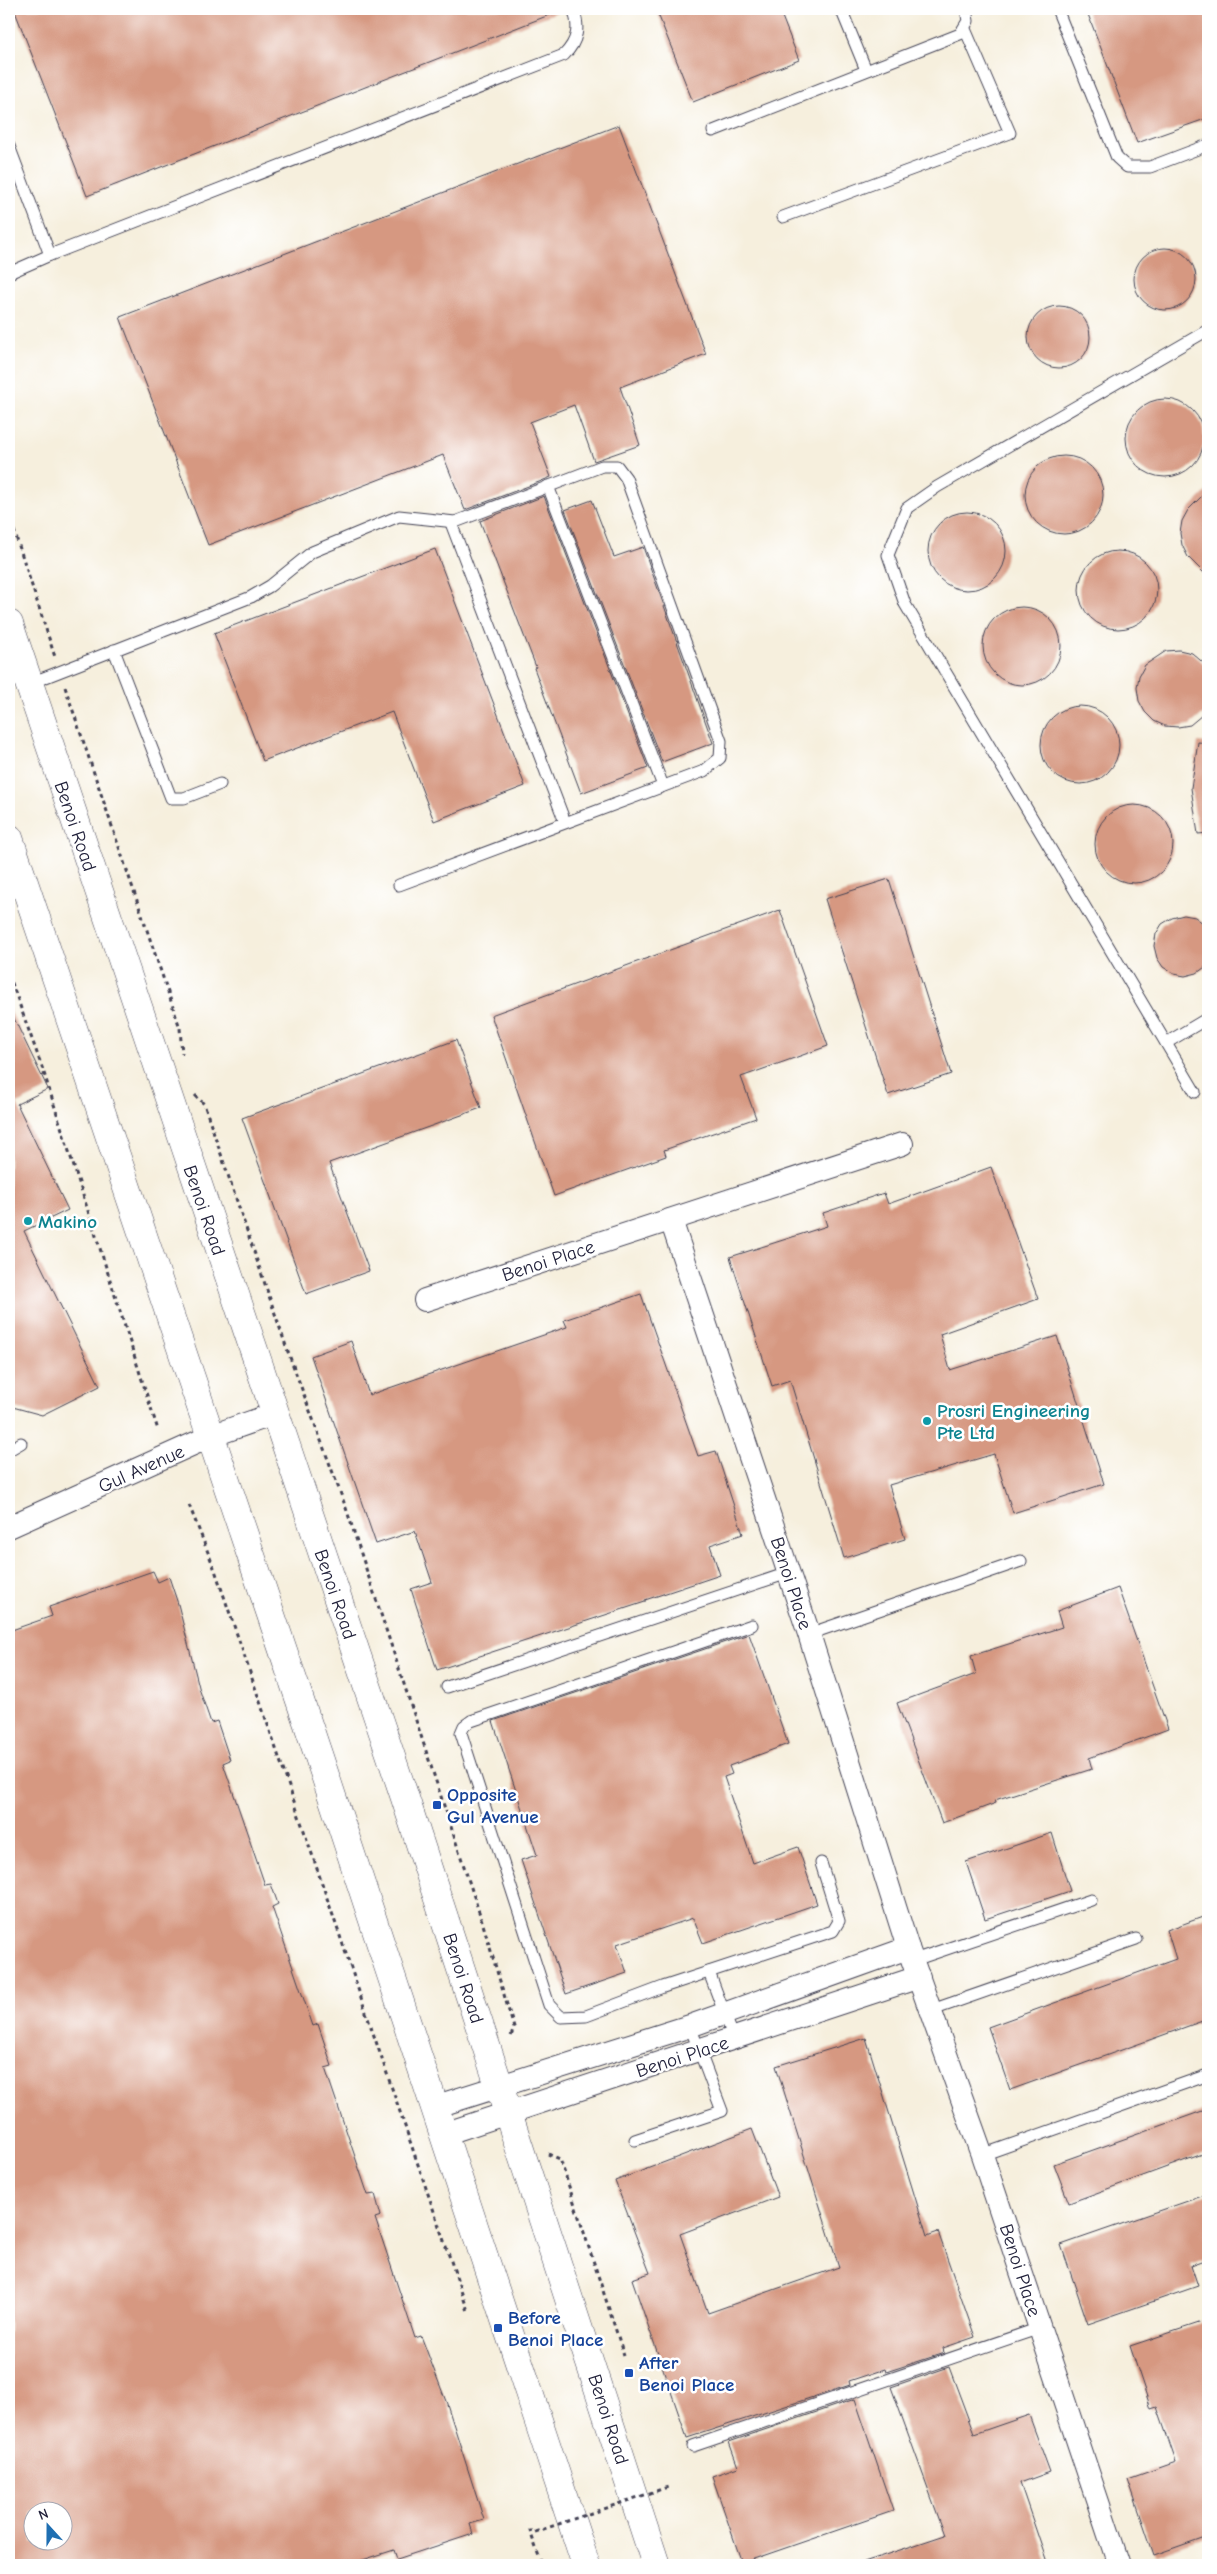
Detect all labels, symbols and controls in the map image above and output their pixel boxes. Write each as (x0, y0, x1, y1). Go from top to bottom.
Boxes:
street label: Benoi Road (49, 779, 101, 874)
street label: Benoi Road (178, 1163, 230, 1258)
place label: Makino (38, 1211, 97, 1233)
marker: Makino (22, 1215, 34, 1227)
street label: Benoi Place (499, 1236, 597, 1286)
place label: Prosri Engineering Pte Ltd (937, 1400, 1090, 1444)
marker: Prosri Engineering Pte Ltd (921, 1415, 933, 1427)
street label: Gul Avenue (95, 1440, 188, 1498)
street label: Benoi Place (766, 1534, 816, 1632)
street label: Benoi Road (309, 1547, 361, 1642)
place label: Opposite Gul Avenue (447, 1784, 539, 1828)
marker: Opposite Gul Avenue (431, 1799, 443, 1811)
street label: Benoi Road (438, 1930, 488, 2026)
street label: Benoi Place (633, 2032, 731, 2082)
street label: Benoi Place (995, 2221, 1045, 2319)
place label: Before Benoi Place (508, 2307, 603, 2351)
marker: Before Benoi Place (492, 2322, 504, 2334)
place label: After Benoi Place (639, 2352, 734, 2396)
marker: After Benoi Place (623, 2367, 635, 2379)
street label: Benoi Road (583, 2371, 633, 2467)
north arrow (22, 2502, 72, 2552)
text: N (36, 2505, 51, 2524)

